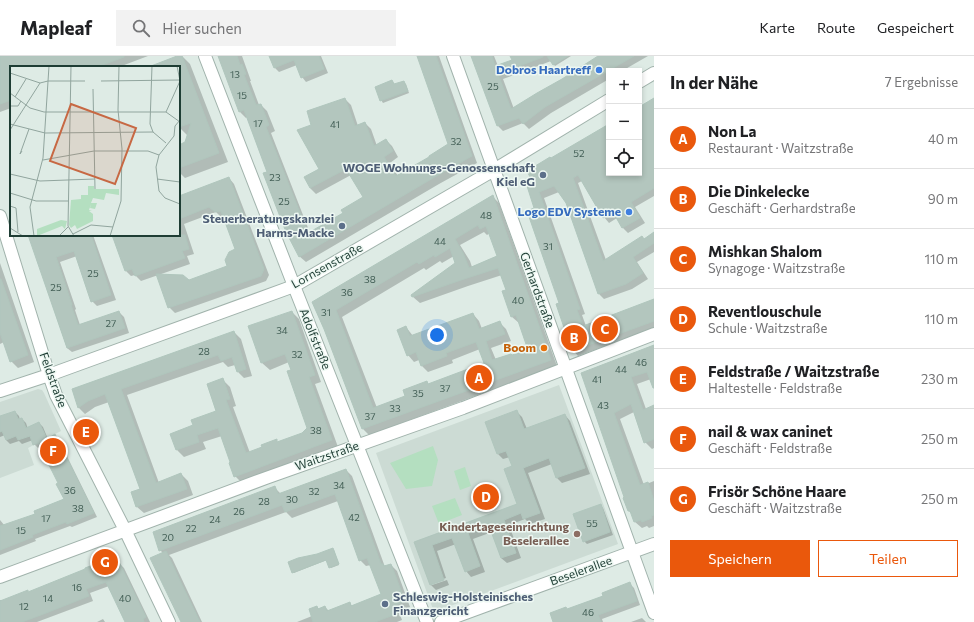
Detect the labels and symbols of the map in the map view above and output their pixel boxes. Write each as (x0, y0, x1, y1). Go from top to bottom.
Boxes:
place label: Dobros Haartreff (496, 62, 591, 76)
marker: Dobros Haartreff (594, 65, 604, 75)
inset map (10, 66, 180, 236)
house number: 13 (230, 68, 240, 80)
house number: 25 (487, 80, 499, 92)
house number: 15 (237, 89, 247, 101)
house number: 17 (253, 117, 263, 129)
house number: 41 (330, 118, 340, 130)
house number: 32 (450, 135, 462, 147)
house number: 52 (573, 147, 585, 159)
place label: WOGE Wohnungs-Genossenschaft Kiel eG (343, 160, 535, 188)
marker: WOGE Wohnungs-Genossenschaft Kiel eG (538, 170, 548, 180)
house number: 23 (269, 171, 281, 183)
house number: 25 (278, 195, 290, 207)
place label: Logo EDV Systeme (517, 204, 621, 218)
marker: Logo EDV Systeme (624, 207, 634, 217)
house number: 48 (480, 209, 492, 221)
place label: Steuerberatungskanzlei Harms-Macke (203, 211, 334, 239)
marker: Steuerberatungskanzlei Harms-Macke (337, 221, 347, 231)
house number: 44 (434, 235, 446, 247)
street label: Lornsenstraße (288, 240, 365, 290)
house number: 31 (543, 240, 553, 252)
street label: Gerhardstraße (518, 250, 558, 329)
house number: 25 (87, 267, 99, 279)
house number: 38 (364, 273, 376, 285)
house number: 25 (50, 281, 62, 293)
house number: 36 (341, 286, 353, 298)
house number: 40 (512, 294, 524, 306)
street label: Adolfstraße (297, 306, 335, 371)
house number: 31 (321, 306, 331, 318)
pin: C (592, 314, 618, 344)
house number: 27 (106, 317, 116, 329)
pin: B (561, 323, 587, 353)
house number: 34 (276, 324, 288, 336)
your location (427, 325, 447, 345)
place label: Boom (503, 340, 536, 354)
marker: Boom (539, 343, 549, 353)
house number: 28 (198, 345, 210, 357)
house number: 32 (291, 348, 303, 360)
street label: Feldstraße (37, 350, 70, 409)
house number: 46 (635, 356, 647, 368)
pin: A (466, 363, 492, 393)
house number: 44 (615, 363, 627, 375)
house number: 41 (592, 373, 602, 385)
house number: 37 (440, 382, 450, 394)
house number: 35 (412, 387, 424, 399)
house number: 43 (597, 399, 609, 411)
house number: 33 (389, 402, 401, 414)
house number: 37 (365, 410, 375, 422)
pin: E (73, 417, 99, 447)
house number: 38 (310, 424, 322, 436)
pin: F (40, 436, 66, 466)
street label: Waitzstraße (293, 438, 361, 473)
house number: 34 (333, 479, 345, 491)
pin: D (473, 482, 499, 512)
house number: 36 (64, 484, 76, 496)
house number: 32 (308, 485, 320, 497)
house number: 30 (286, 493, 298, 505)
house number: 28 (258, 495, 270, 507)
house number: 38 (72, 502, 84, 514)
house number: 26 (233, 505, 245, 517)
house number: 42 (348, 511, 360, 523)
house number: 17 (41, 512, 51, 524)
house number: 24 (209, 513, 221, 525)
house number: 55 (586, 517, 598, 529)
place label: Kindertageseinrichtung Beselerallee (439, 519, 569, 547)
house number: 22 (185, 522, 197, 534)
house number: 15 (16, 524, 26, 536)
marker: Kindertageseinrichtung Beselerallee (572, 529, 582, 539)
house number: 20 (162, 531, 174, 543)
pin: G (92, 547, 118, 577)
street label: Beselerallee (548, 552, 614, 588)
house number: 16 (72, 581, 82, 593)
place label: Schleswig-Holsteinisches Finanzgericht (393, 589, 533, 617)
house number: 14 (43, 592, 53, 604)
house number: 40 (119, 592, 131, 604)
marker: Schleswig-Holsteinisches Finanzgericht (380, 599, 390, 609)
house number: 12 (19, 600, 29, 612)
house number: 46 (582, 606, 594, 618)

